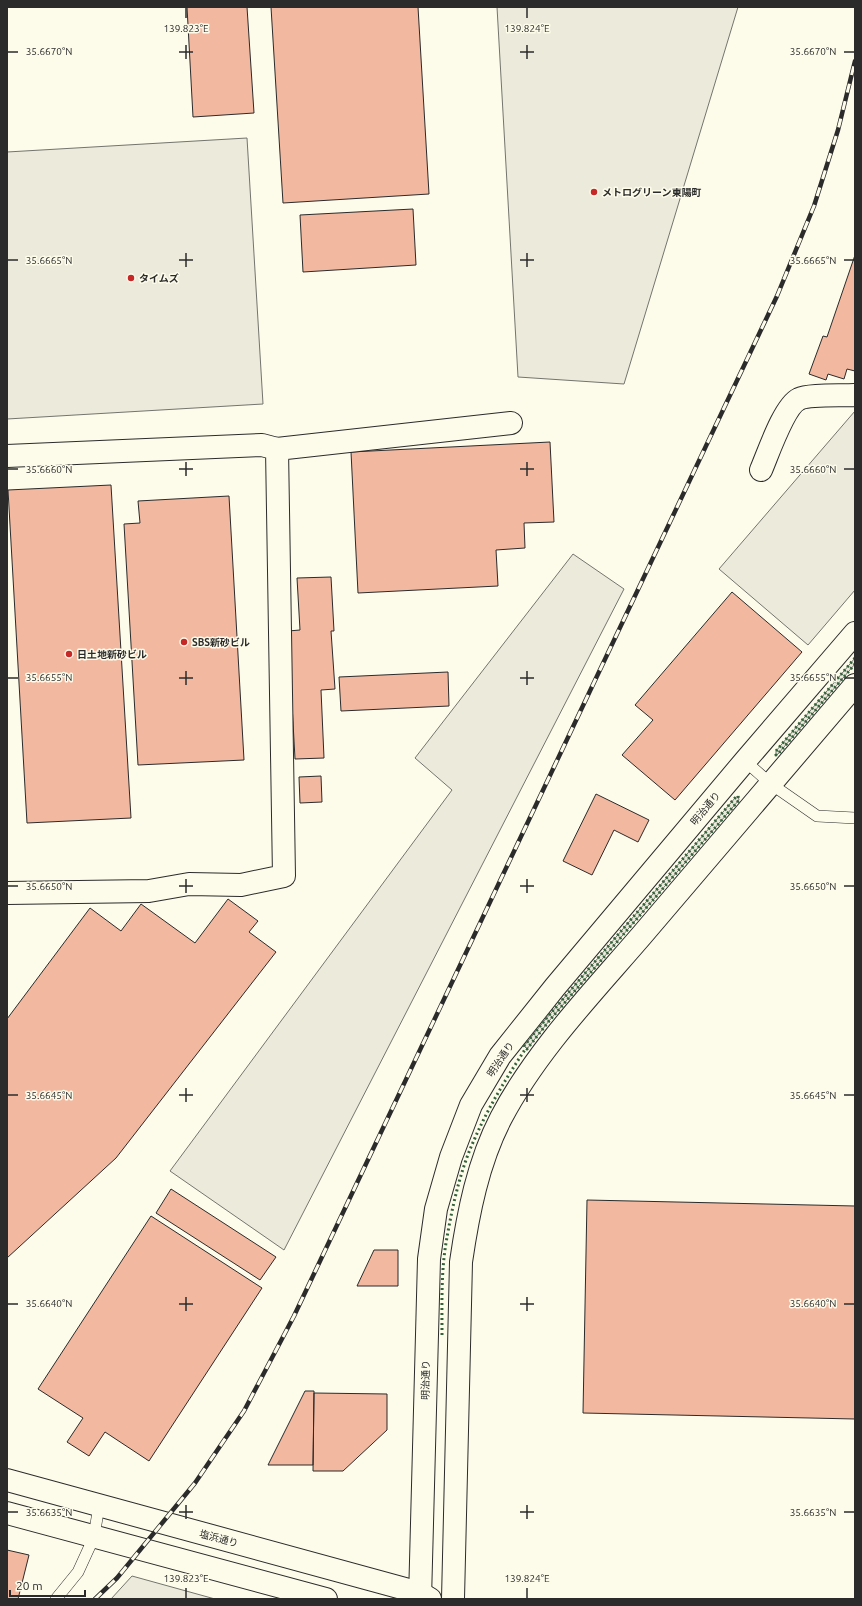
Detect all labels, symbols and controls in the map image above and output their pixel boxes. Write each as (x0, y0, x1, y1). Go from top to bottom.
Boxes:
text: 139.823°E (163, 23, 209, 34)
text: 139.824°E (504, 23, 550, 34)
text: 35.6670°N (26, 46, 72, 57)
text: 35.6670°N (790, 46, 836, 57)
marker: メトログリーン東陽町 (589, 187, 599, 197)
place label: メトログリーン東陽町 (602, 187, 702, 198)
text: 35.6665°N (26, 255, 72, 266)
text: 35.6665°N (790, 255, 836, 266)
marker: タイムズ (126, 273, 136, 283)
place label: タイムズ (139, 273, 179, 284)
text: 35.6660°N (26, 464, 72, 475)
text: 35.6660°N (790, 464, 836, 475)
marker: SBS新砂ビル (179, 637, 189, 647)
place label: SBS新砂ビル (192, 637, 250, 648)
marker: 日土地新砂ビル (64, 649, 74, 659)
place label: 日土地新砂ビル (77, 649, 147, 660)
text: 35.6655°N (26, 672, 72, 683)
text: 35.6655°N (790, 672, 836, 683)
street label: 明治通り (688, 789, 722, 827)
text: 35.6650°N (26, 881, 72, 892)
text: 35.6650°N (790, 881, 836, 892)
street label: 明治通り (485, 1040, 516, 1079)
text: 35.6645°N (26, 1090, 72, 1101)
text: 35.6645°N (790, 1090, 836, 1101)
text: 35.6640°N (26, 1298, 72, 1309)
text: 35.6640°N (790, 1298, 836, 1309)
street label: 明治通り (420, 1360, 431, 1400)
text: 35.6635°N (26, 1507, 72, 1518)
text: 35.6635°N (790, 1507, 836, 1518)
street label: 塩浜通り (198, 1528, 240, 1549)
scale bar (10, 1572, 85, 1598)
text: 139.823°E (163, 1573, 209, 1584)
text: 139.824°E (504, 1573, 550, 1584)
text: 20 m (16, 1579, 43, 1592)

